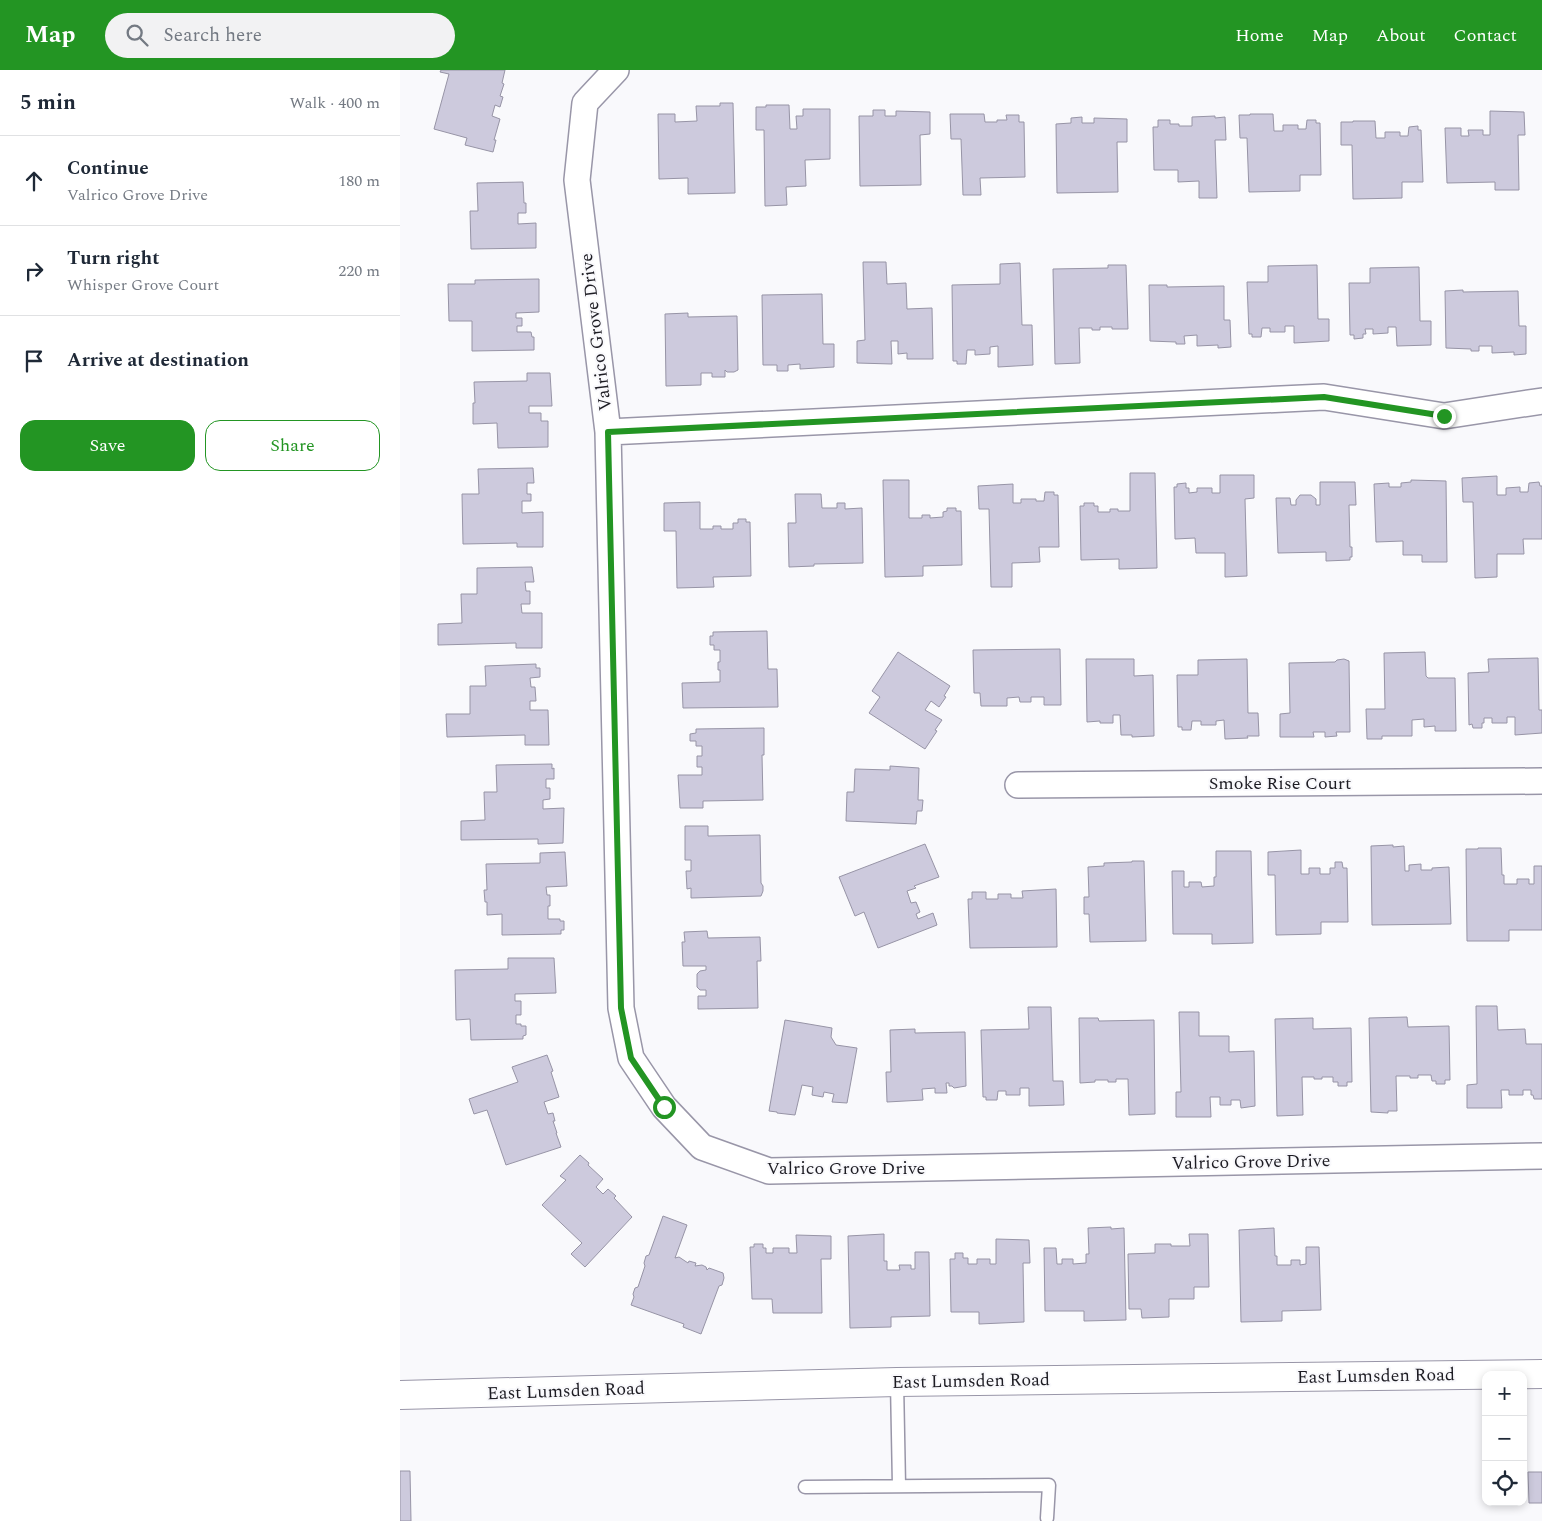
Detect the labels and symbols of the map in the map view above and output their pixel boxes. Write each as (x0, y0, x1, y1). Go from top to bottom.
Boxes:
street label: Valrico Grove Drive (573, 252, 619, 412)
route end (1433, 405, 1456, 428)
street label: Smoke Rise Court (1209, 770, 1351, 797)
route start (653, 1096, 676, 1119)
street label: Valrico Grove Drive (1171, 1147, 1331, 1177)
street label: Valrico Grove Drive (767, 1155, 925, 1182)
street label: East Lumsden Road (1297, 1361, 1455, 1391)
street label: East Lumsden Road (892, 1366, 1050, 1396)
street label: East Lumsden Road (487, 1375, 645, 1407)

